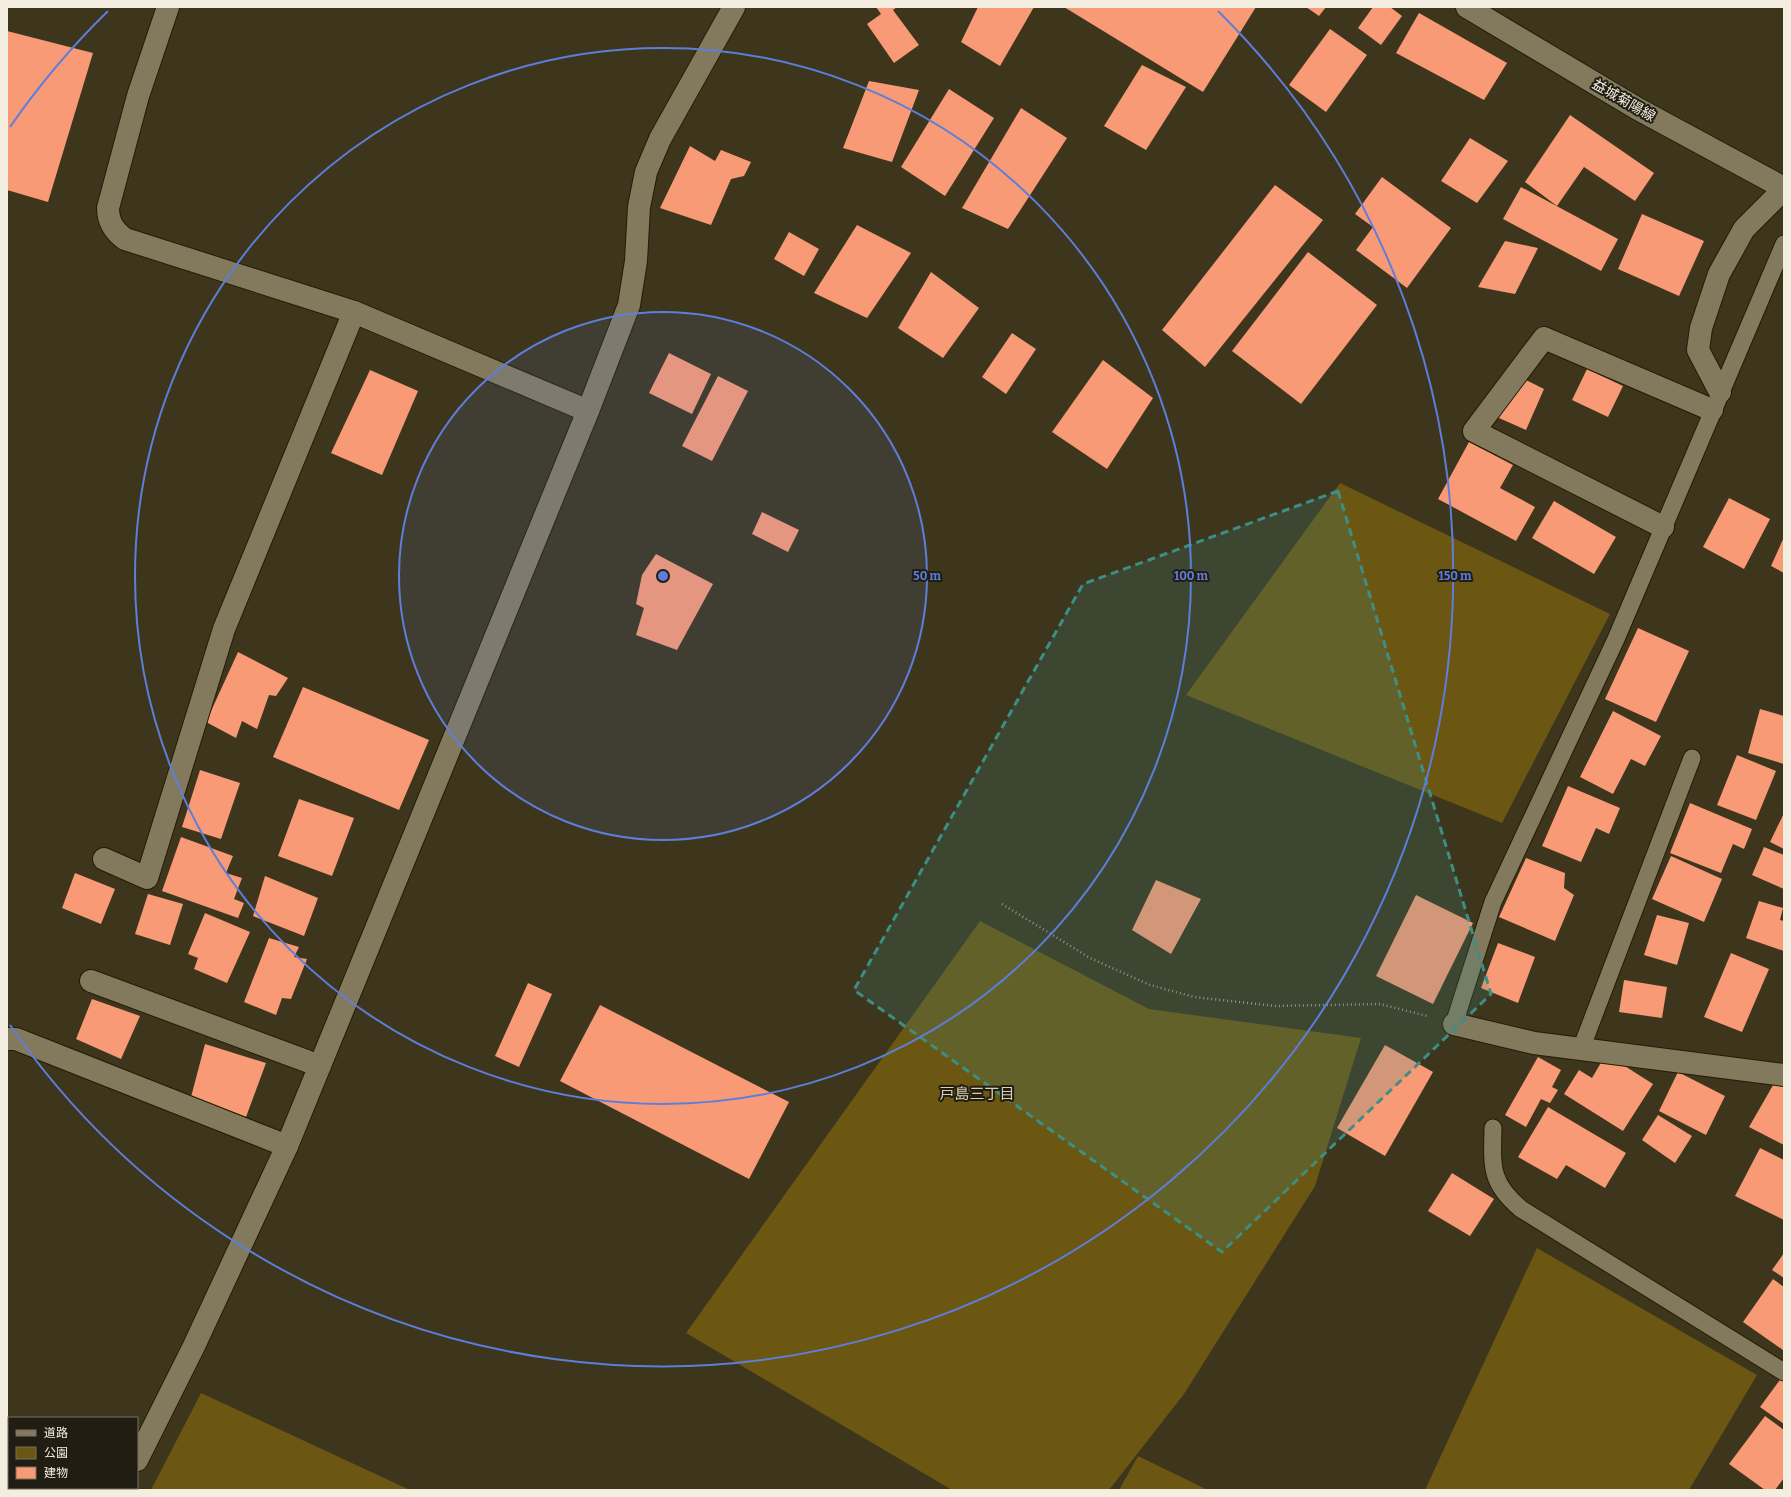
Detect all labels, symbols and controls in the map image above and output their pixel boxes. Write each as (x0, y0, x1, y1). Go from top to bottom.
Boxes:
street label: 益城菊陽線 (1589, 76, 1658, 125)
centre of rings (656, 569, 670, 583)
text: 50 m (913, 569, 941, 583)
text: 100 m (1174, 569, 1209, 583)
text: 150 m (1439, 569, 1472, 583)
district label: 戸島三丁目 (939, 1085, 1015, 1103)
legend (8, 1417, 138, 1489)
text: 道路 (44, 1426, 68, 1440)
text: 公園 (44, 1446, 68, 1460)
text: 建物 (44, 1466, 68, 1480)

